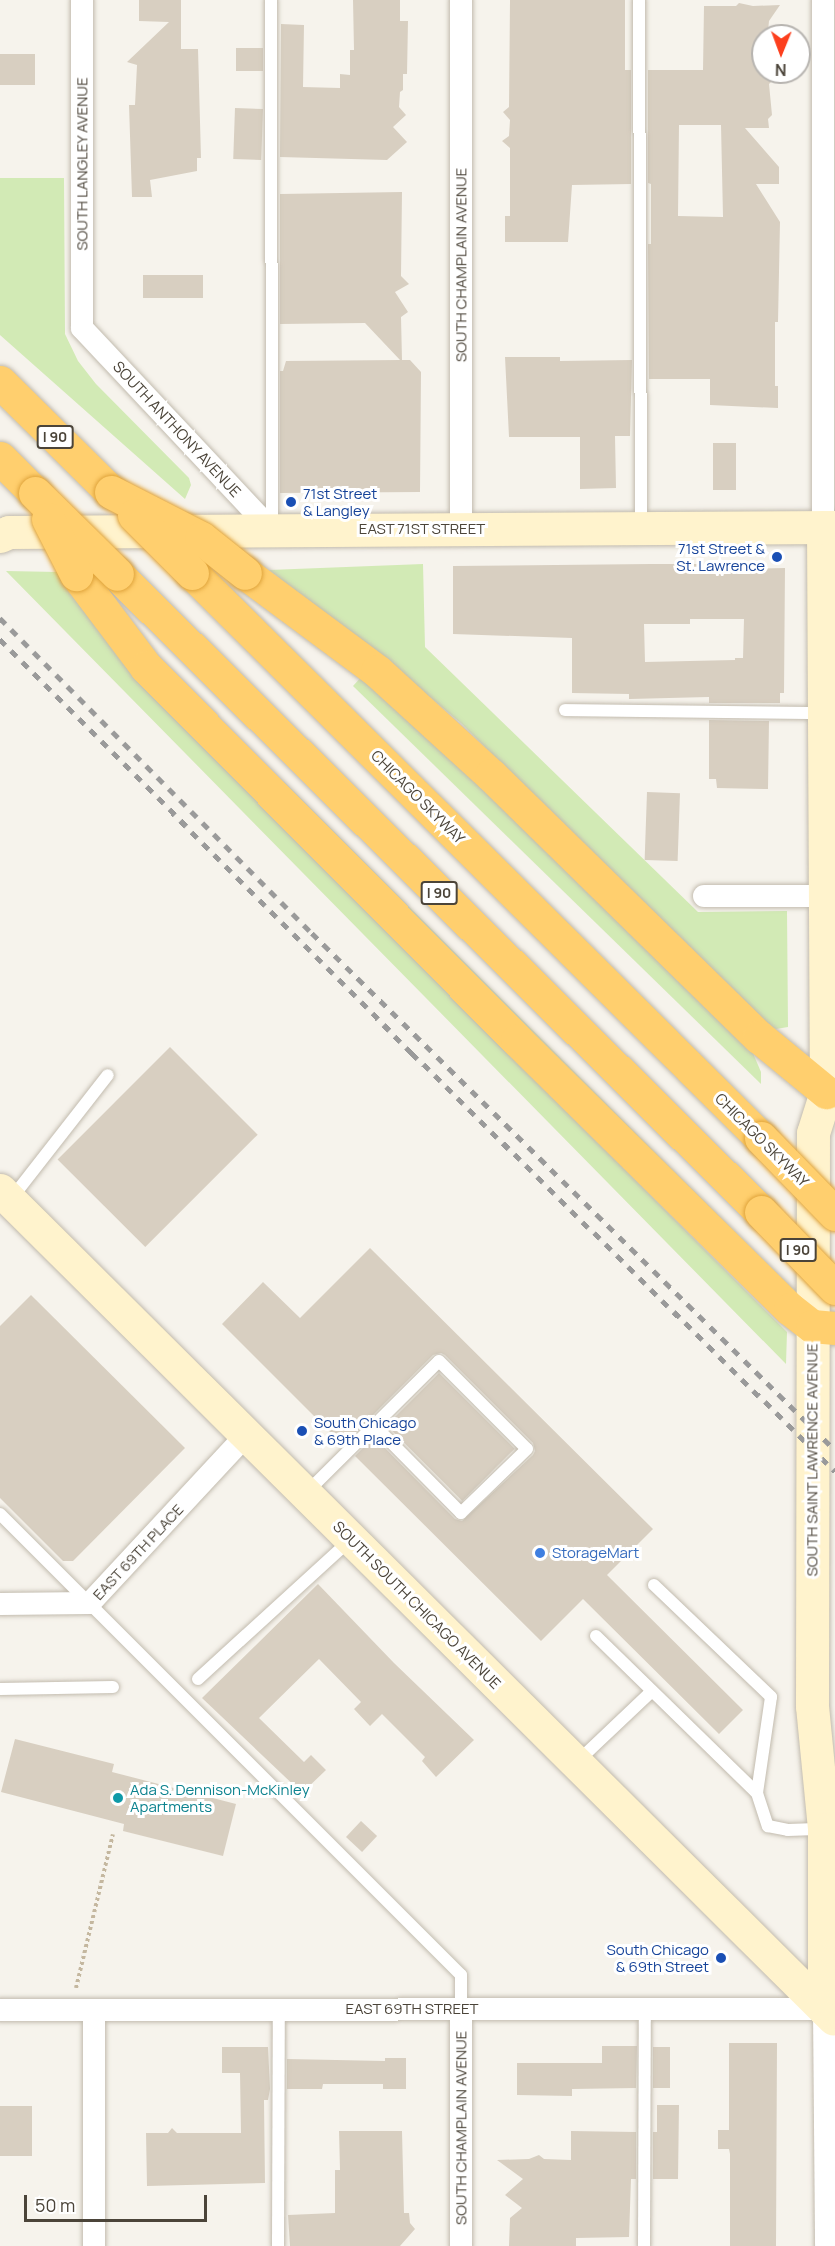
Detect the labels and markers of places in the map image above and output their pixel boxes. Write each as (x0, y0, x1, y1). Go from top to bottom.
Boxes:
place label: 71st Street & Langley (303, 484, 377, 519)
marker: 71st Street & Langley (284, 495, 298, 509)
place label: 71st Street & St. Lawrence (676, 539, 765, 574)
marker: 71st Street & St. Lawrence (770, 550, 784, 564)
place label: South Chicago & 69th Place (314, 1413, 416, 1448)
marker: South Chicago & 69th Place (295, 1424, 309, 1438)
place label: StorageMart (552, 1544, 639, 1562)
marker: StorageMart (533, 1546, 547, 1560)
place label: Ada S. Dennison-McKinley Apartments (130, 1780, 310, 1815)
marker: Ada S. Dennison-McKinley Apartments (111, 1791, 125, 1805)
place label: South Chicago & 69th Street (607, 1940, 709, 1975)
marker: South Chicago & 69th Street (714, 1951, 728, 1965)

